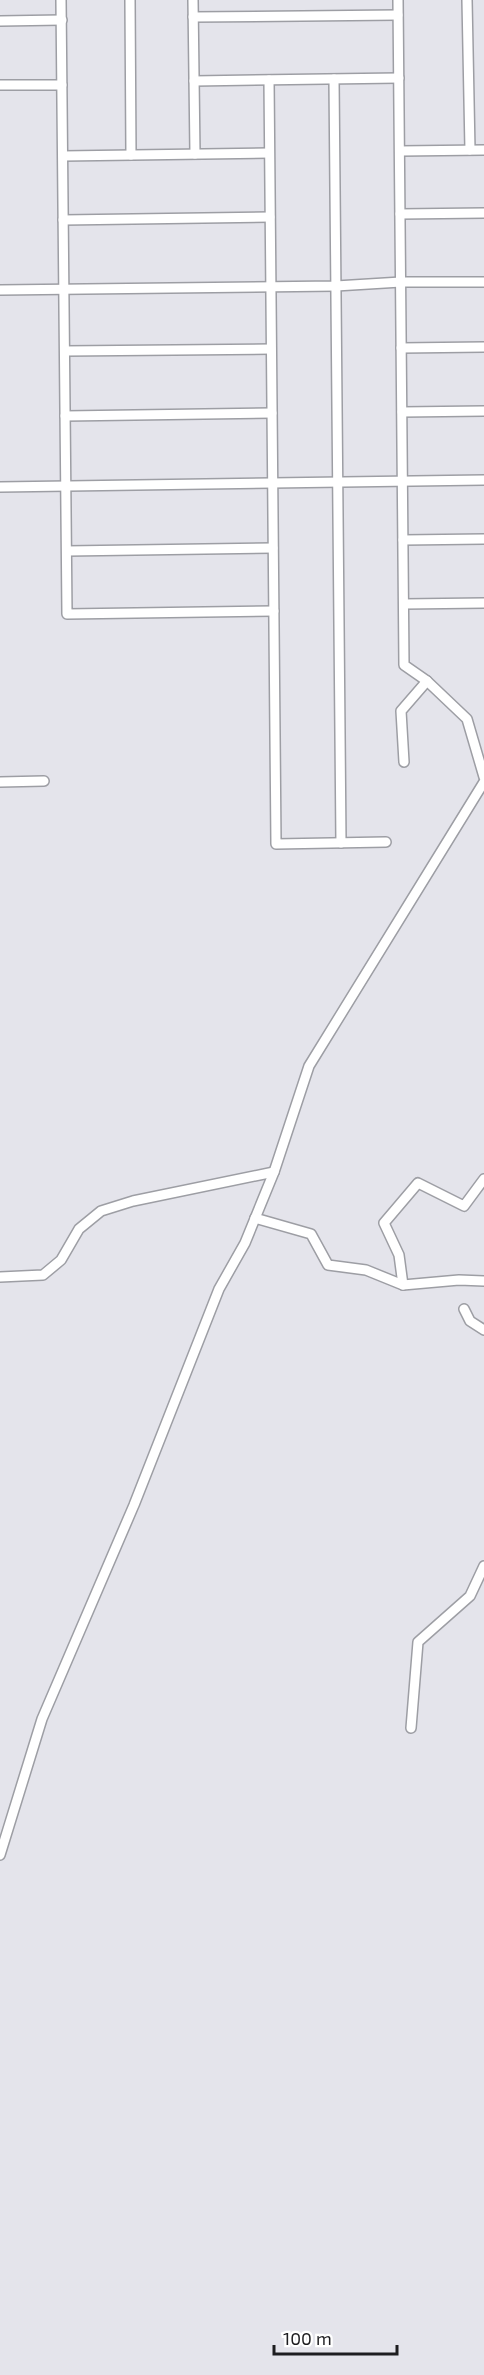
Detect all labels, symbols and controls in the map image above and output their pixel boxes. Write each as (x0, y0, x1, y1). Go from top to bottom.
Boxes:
scale bar (274, 2318, 397, 2356)
text: 100 m (283, 2327, 332, 2349)

